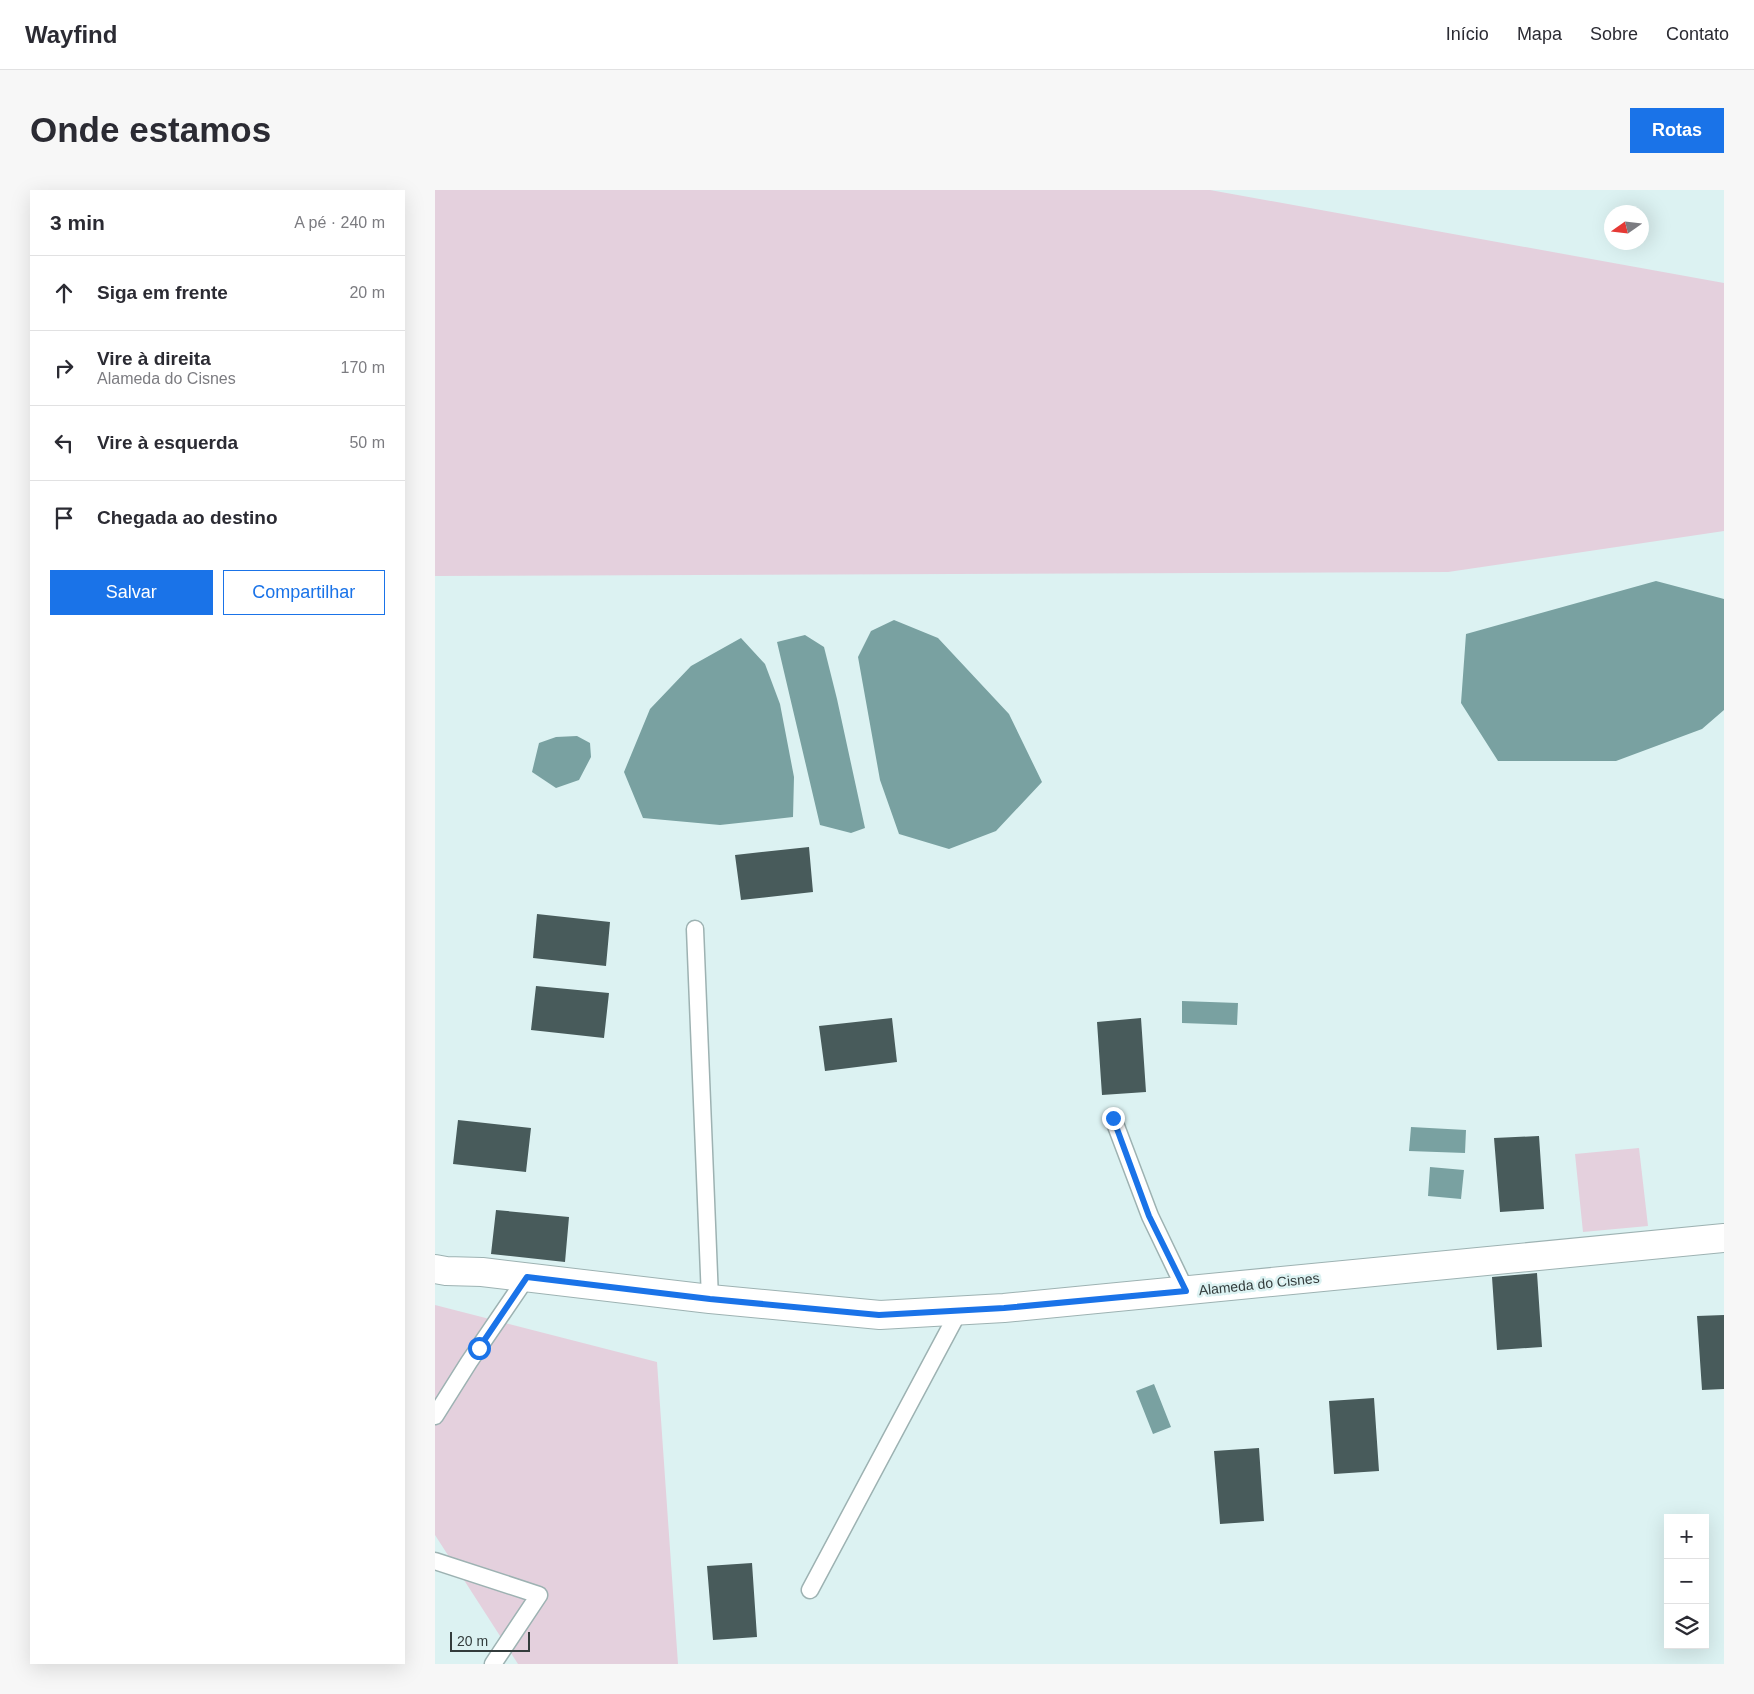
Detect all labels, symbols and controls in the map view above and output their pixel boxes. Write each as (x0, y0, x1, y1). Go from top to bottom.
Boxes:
text: Wayfind (25, 21, 117, 48)
text: Início (1446, 24, 1489, 44)
text: Mapa (1517, 24, 1562, 44)
text: Sobre (1590, 24, 1638, 44)
text: Contato (1666, 24, 1729, 44)
button: Rotas (1630, 108, 1724, 153)
text: Onde estamos (30, 110, 271, 149)
north arrow (1604, 205, 1649, 250)
text: 3 min (50, 211, 105, 234)
text: A pé · 240 m (294, 214, 385, 231)
icon: ahead (50, 279, 78, 307)
text: Siga em frente (97, 282, 228, 303)
text: 20 m (349, 284, 385, 301)
text: Vire à direita (97, 348, 211, 369)
icon: right (50, 354, 78, 382)
text: 170 m (341, 359, 385, 376)
text: Alameda do Cisnes (97, 370, 236, 387)
icon: left (50, 429, 78, 457)
text: Vire à esquerda (97, 432, 238, 453)
text: 50 m (349, 434, 385, 451)
icon: arrive (50, 504, 78, 532)
text: Chegada ao destino (97, 507, 278, 528)
button: Salvar (50, 570, 213, 615)
button: Compartilhar (223, 570, 385, 615)
route end (1102, 1107, 1125, 1130)
street label: Alameda do Cisnes (1198, 1270, 1320, 1298)
route start (468, 1337, 491, 1360)
map controls (1664, 1514, 1709, 1649)
button: + (1664, 1514, 1709, 1559)
button: − (1664, 1559, 1709, 1604)
button: layers (1664, 1604, 1709, 1649)
scale bar (450, 1629, 530, 1652)
text: 20 m (457, 1633, 488, 1649)

